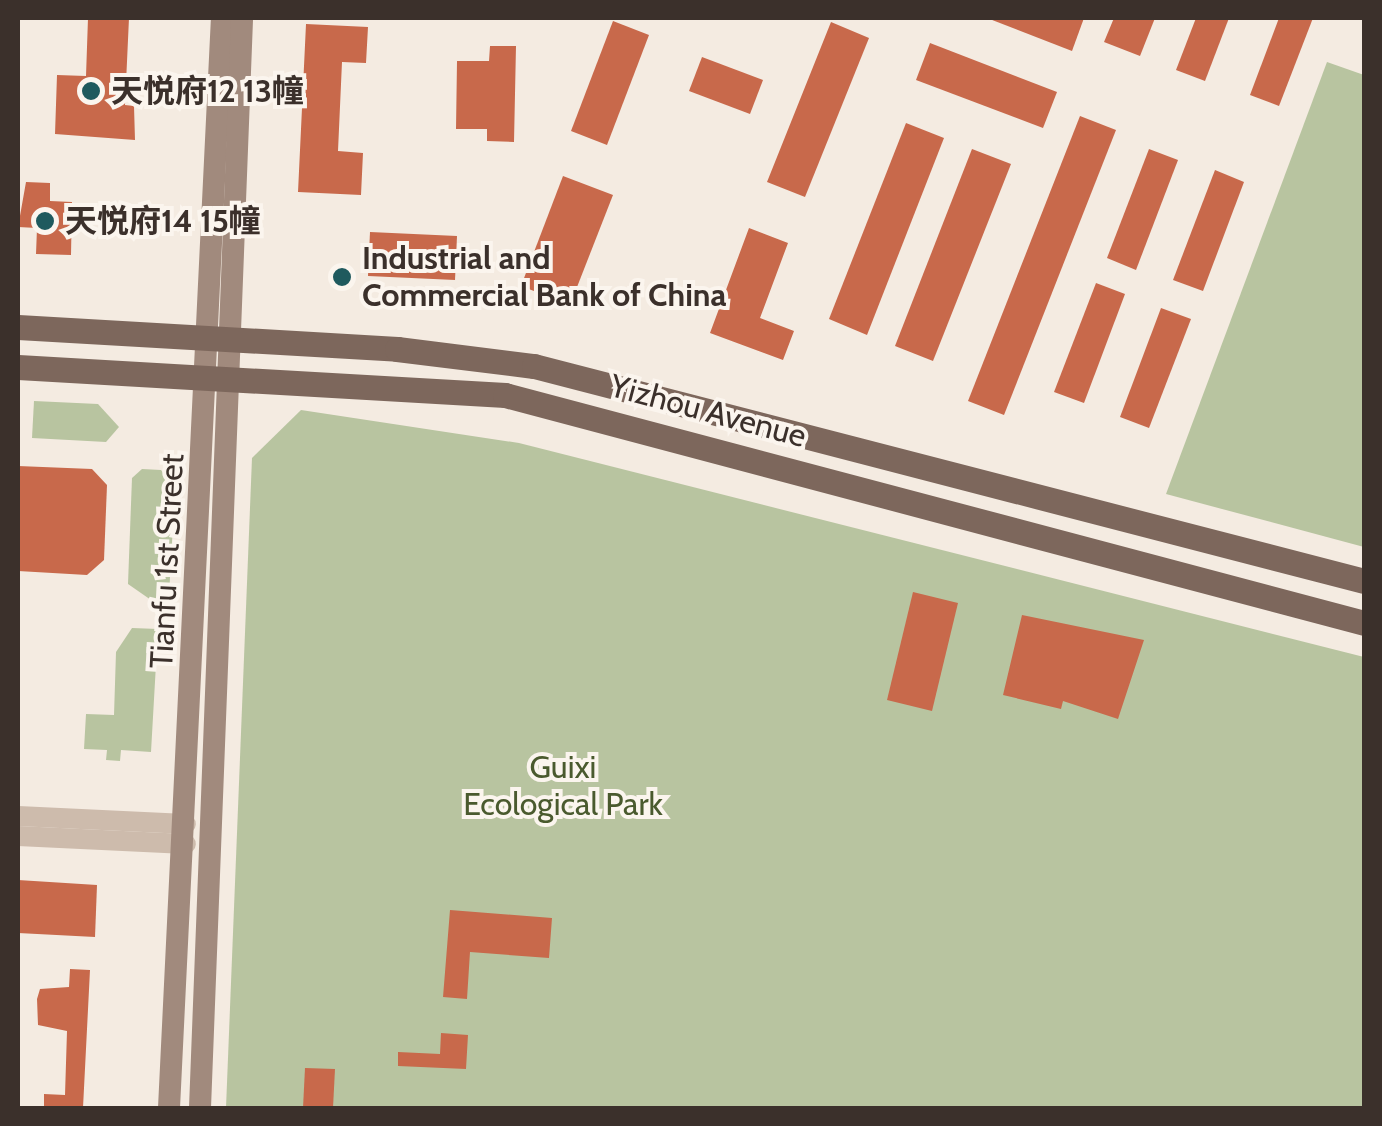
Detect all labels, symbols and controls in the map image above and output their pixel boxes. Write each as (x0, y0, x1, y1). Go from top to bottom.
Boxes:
place label: 天悦府12 13幢 (111, 72, 304, 110)
marker: 天悦府12 13幢 (80, 80, 102, 102)
place label: 天悦府14 15幢 (65, 202, 261, 240)
marker: 天悦府14 15幢 (34, 210, 56, 232)
place label: Industrial and Commercial Bank of China (362, 240, 726, 315)
marker: Industrial and Commercial Bank of China (331, 266, 353, 288)
street label: Yizhou Avenue (606, 366, 810, 456)
street label: Tianfu 1st Street (142, 453, 192, 669)
park label: Guixi Ecological Park (463, 749, 663, 824)

